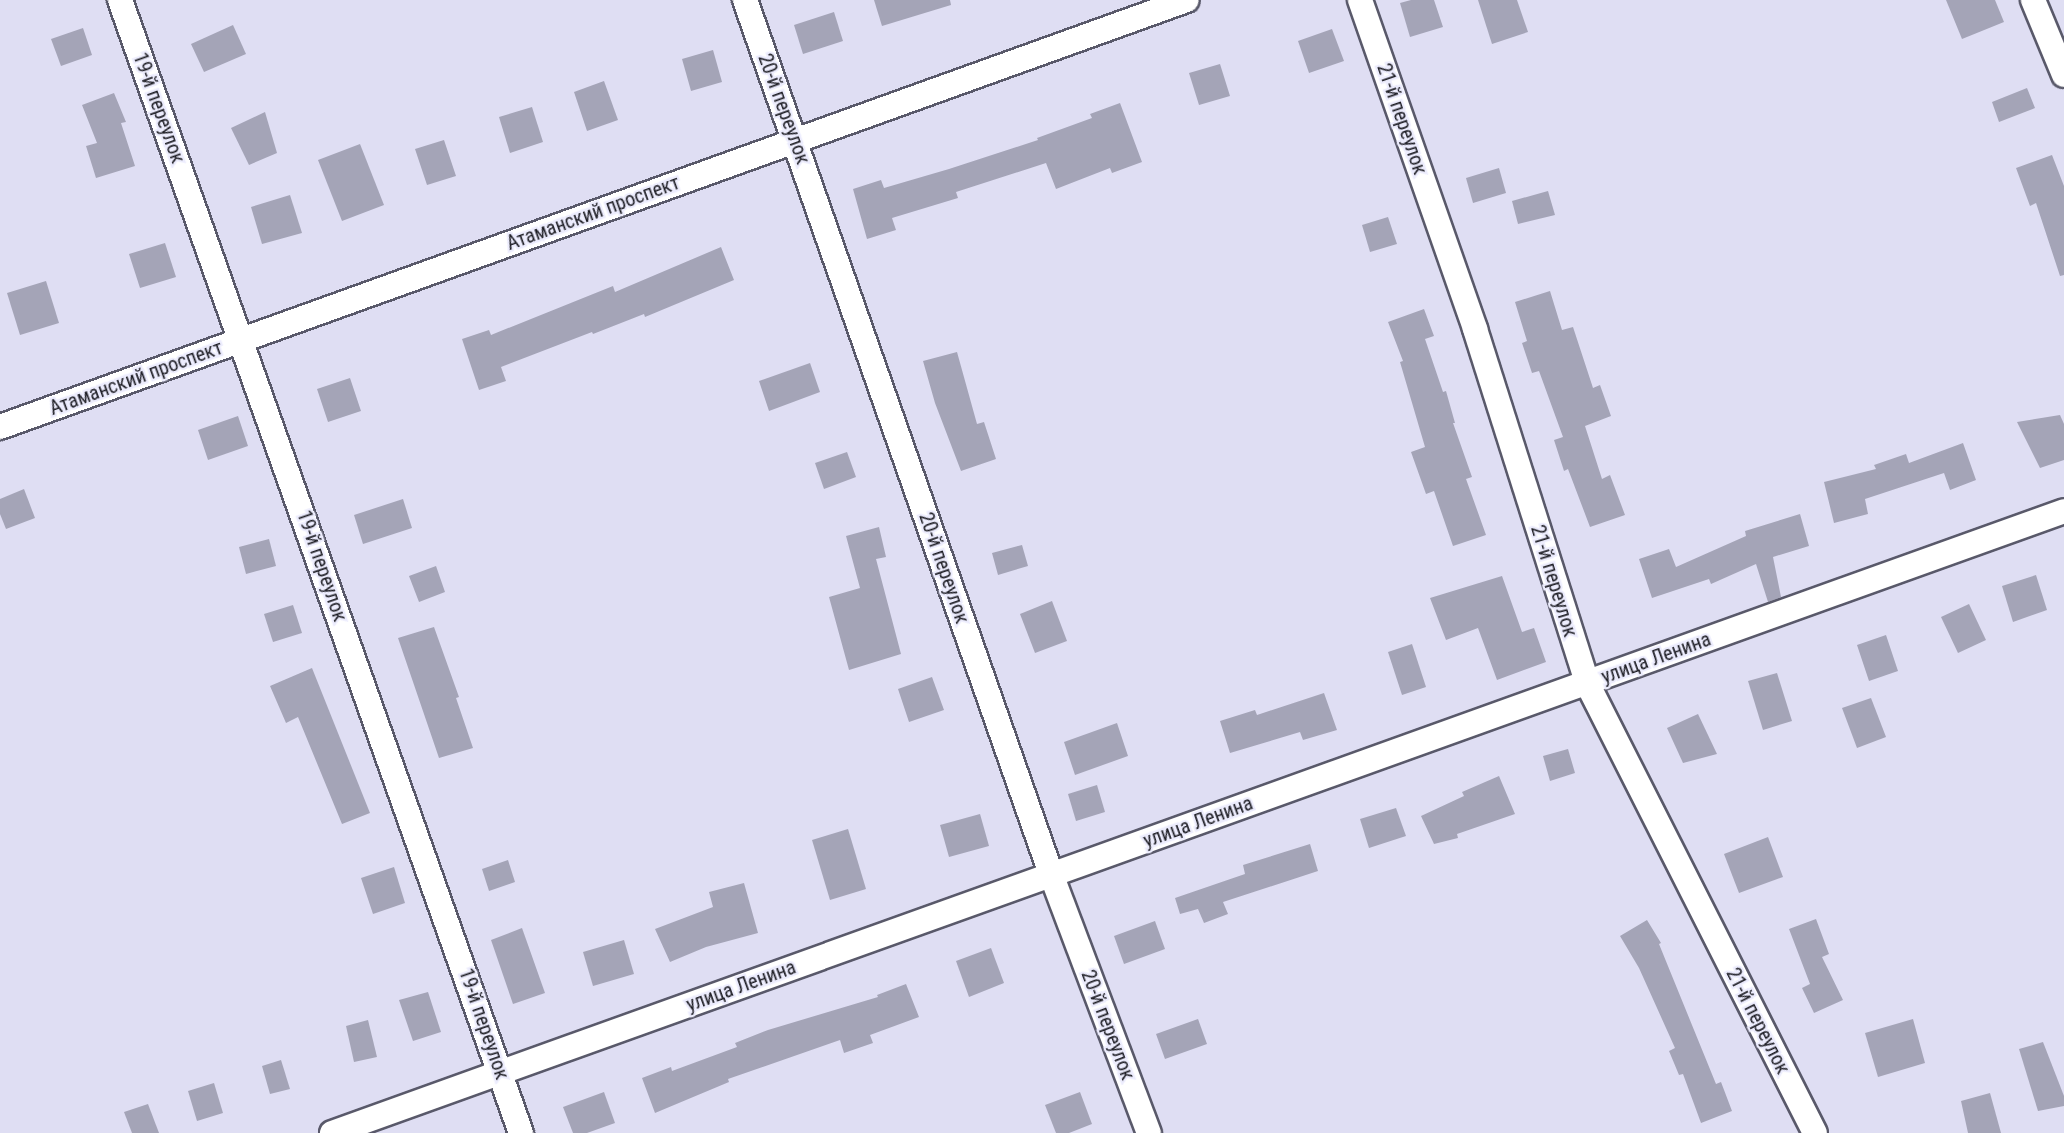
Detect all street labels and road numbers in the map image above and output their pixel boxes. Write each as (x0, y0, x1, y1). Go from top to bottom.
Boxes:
street label: 19-й переулок (128, 49, 190, 167)
street label: 20-й переулок (753, 50, 815, 168)
street label: 21-й переулок (1372, 60, 1432, 178)
street label: Атаманский проспект (503, 171, 683, 255)
street label: Атаманский проспект (46, 336, 226, 420)
street label: 19-й переулок (292, 507, 352, 625)
street label: 20-й переулок (914, 509, 974, 627)
street label: 21-й переулок (1526, 522, 1582, 640)
street label: улица Ленина (1598, 627, 1714, 689)
street label: улица Ленина (1140, 791, 1256, 853)
street label: улица Ленина (683, 955, 799, 1017)
street label: 21-й переулок (1721, 964, 1795, 1078)
street label: 19-й переулок (454, 965, 514, 1083)
street label: 20-й переулок (1076, 967, 1140, 1083)

